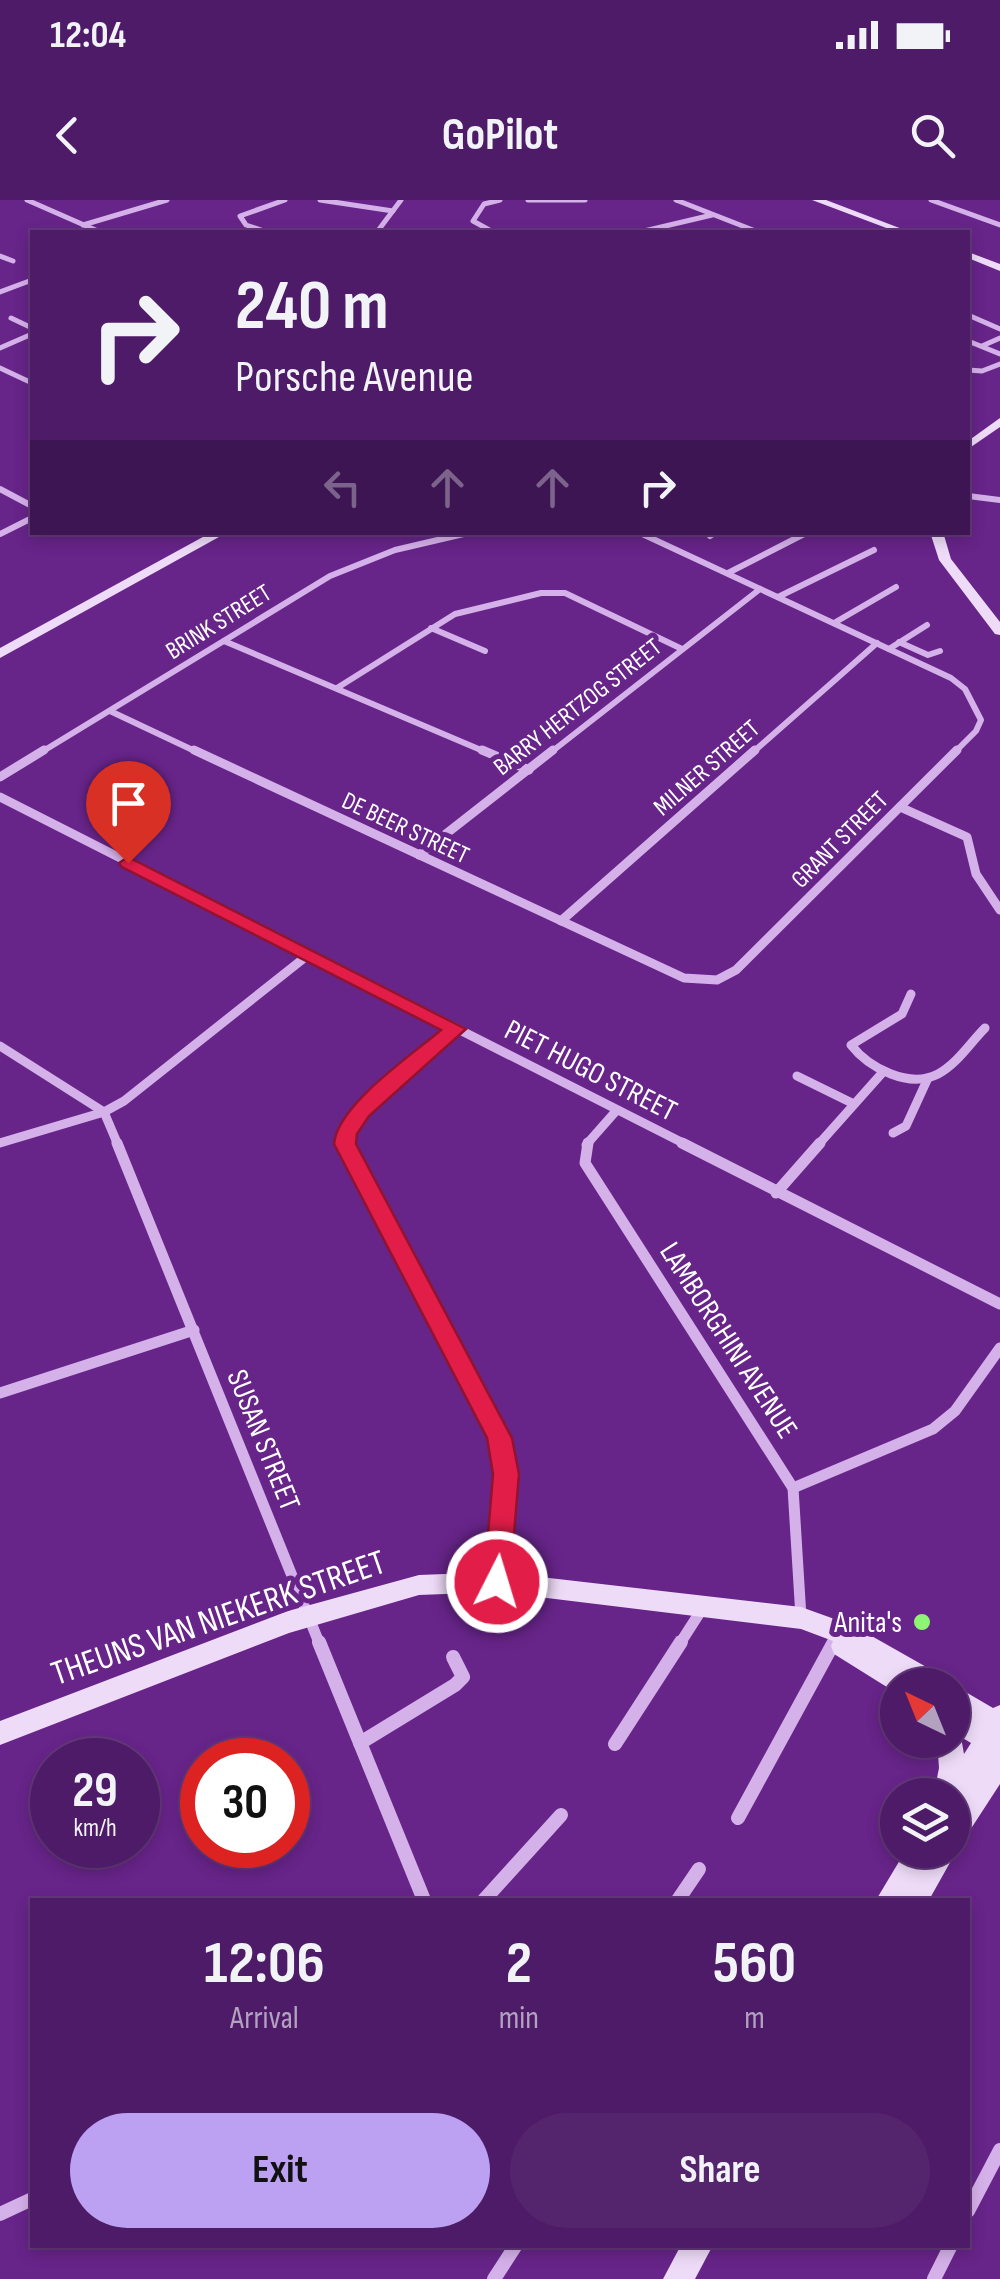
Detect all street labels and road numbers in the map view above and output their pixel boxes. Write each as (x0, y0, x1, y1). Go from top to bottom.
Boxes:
street label: BRINK STREET (160, 578, 277, 667)
street label: BARRY HERTZOG STREET (488, 632, 668, 783)
street label: MILNER STREET (647, 714, 766, 823)
street label: DE BEER STREET (337, 785, 474, 871)
street label: GRANT STREET (785, 785, 895, 895)
street label: PIET HUGO STREET (498, 1012, 683, 1130)
street label: LAMBORGHINI AVENUE (651, 1236, 805, 1445)
street label: SUSAN STREET (218, 1365, 308, 1516)
street label: THEUNS VAN NIEKERK STREET (46, 1541, 391, 1696)

